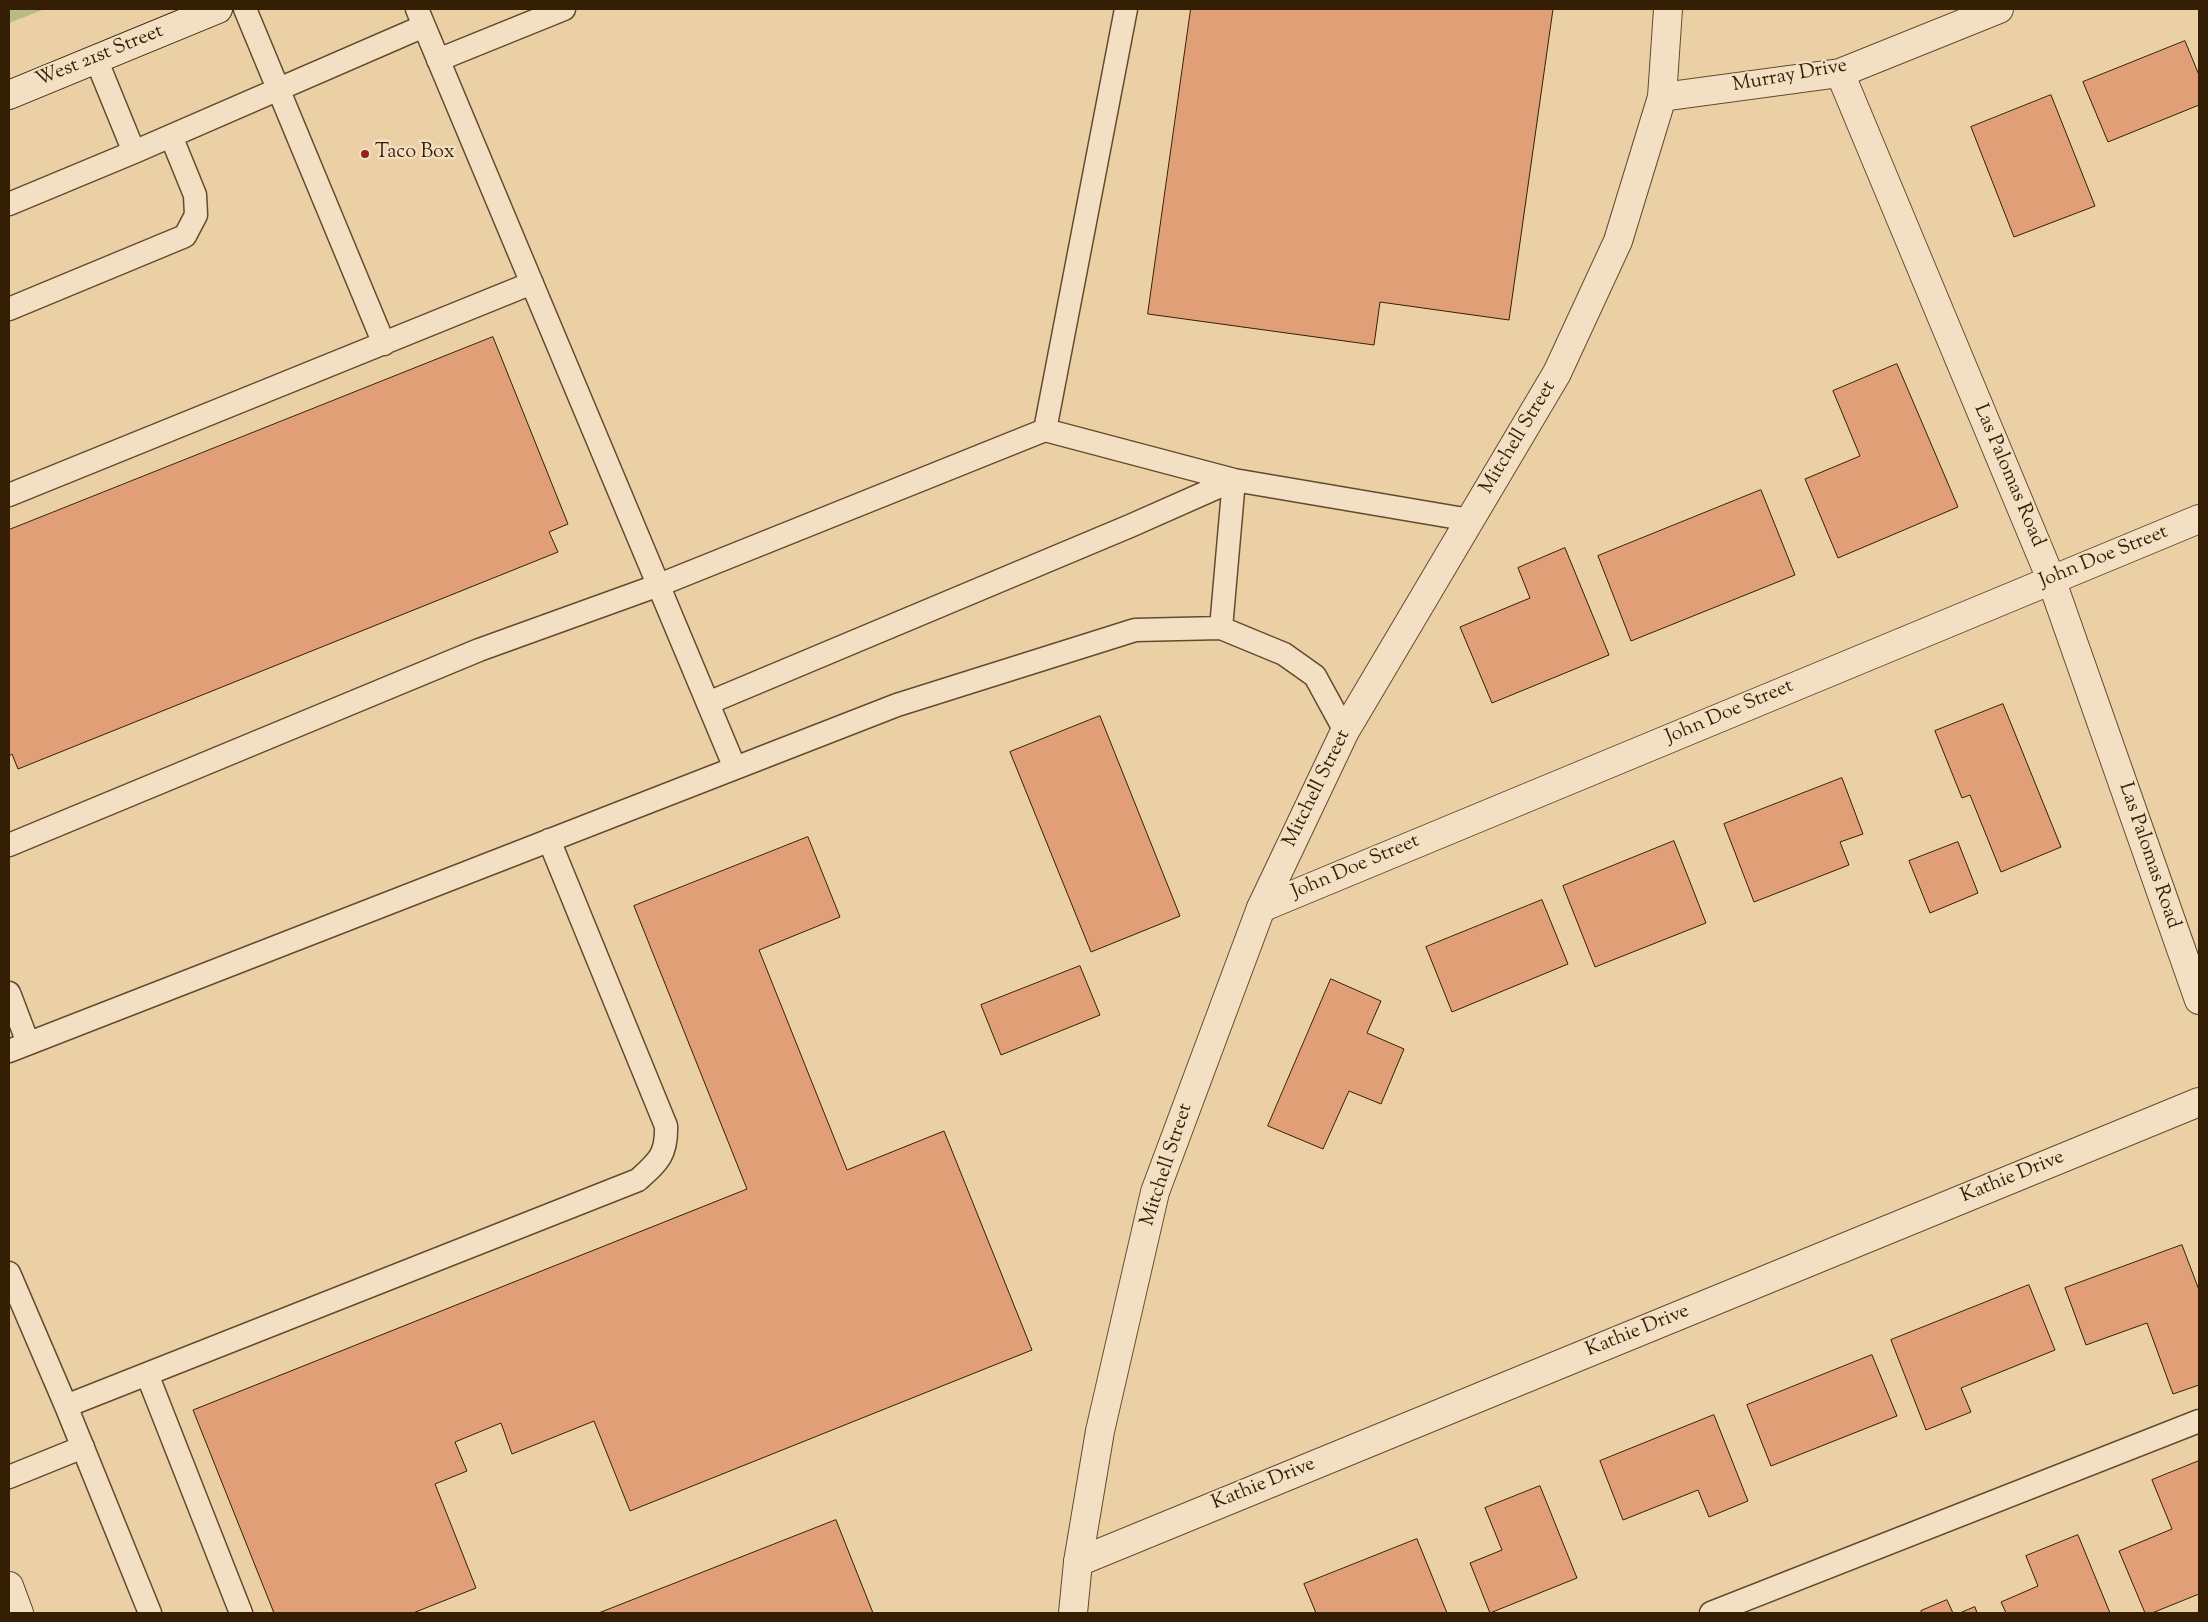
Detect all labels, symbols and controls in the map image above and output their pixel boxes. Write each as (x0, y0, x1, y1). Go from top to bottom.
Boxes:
street label: West 21st Street (33, 21, 167, 93)
street label: Murray Drive (1731, 55, 1849, 99)
place label: Taco Box (375, 142, 455, 166)
marker: Taco Box (359, 148, 371, 160)
street label: Mitchell Street (1476, 377, 1562, 499)
street label: Las Palomas Road (1967, 401, 2049, 551)
street label: John Doe Street (2036, 521, 2172, 595)
street label: John Doe Street (1663, 675, 1797, 751)
street label: Mitchell Street (1279, 726, 1357, 852)
street label: Las Palomas Road (2112, 780, 2184, 932)
street label: John Doe Street (1289, 830, 1423, 906)
street label: Mitchell Street (1137, 1101, 1199, 1229)
street label: Kathie Drive (1958, 1146, 2068, 1210)
street label: Kathie Drive (1583, 1300, 1693, 1364)
street label: Kathie Drive (1209, 1453, 1319, 1517)

